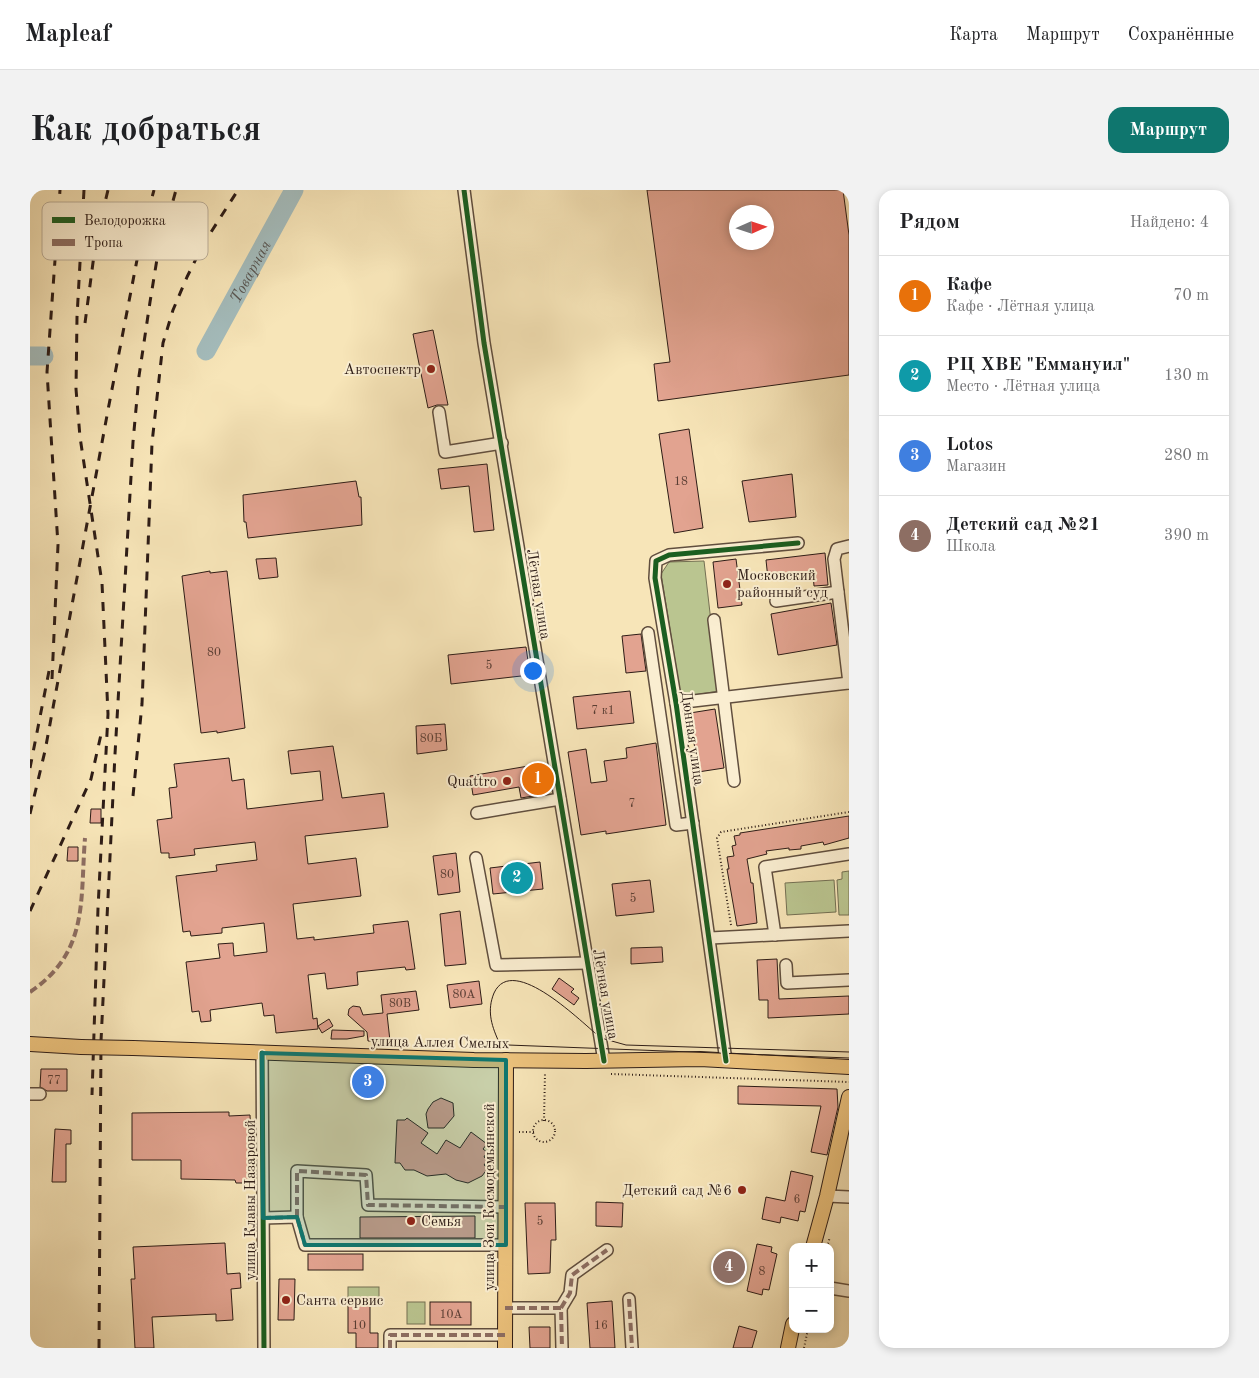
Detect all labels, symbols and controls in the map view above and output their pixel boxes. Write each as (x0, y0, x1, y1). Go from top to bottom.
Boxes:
text: Mapleaf (25, 23, 111, 47)
text: Карта (949, 26, 998, 44)
text: Маршрут (1026, 26, 1100, 44)
text: Сохранённые (1128, 26, 1234, 44)
button: Маршрут (1108, 107, 1229, 153)
text: Как добраться (30, 113, 261, 148)
legend (42, 202, 208, 260)
north arrow (729, 205, 774, 250)
text: Рядом (899, 212, 960, 233)
text: Велодорожка (84, 214, 166, 228)
text: Найдено: 4 (1130, 215, 1209, 231)
text: Тропа (84, 236, 123, 250)
water label: Товарная (228, 238, 275, 306)
text: Кафе (946, 276, 992, 295)
text: 1 (910, 288, 920, 304)
text: 70 m (1173, 288, 1209, 304)
text: Кафе · Лётная улица (946, 299, 1095, 315)
text: РЦ ХВЕ "Еммануил" (946, 356, 1130, 375)
place label: Автоспектр (344, 363, 421, 378)
marker: Автоспектр (425, 363, 437, 375)
text: 2 (910, 368, 920, 384)
text: 130 m (1164, 368, 1209, 384)
text: Место · Лётная улица (946, 379, 1100, 395)
text: Lotos (946, 436, 993, 455)
text: 3 (910, 448, 920, 464)
text: 280 m (1164, 448, 1209, 464)
text: Магазин (946, 459, 1006, 475)
house number: 18 (674, 476, 688, 488)
text: Детский сад №21 (946, 516, 1100, 535)
text: 4 (910, 528, 920, 544)
text: 390 m (1164, 528, 1209, 544)
text: Школа (946, 539, 996, 555)
street label: Лётная улица (523, 548, 552, 641)
place label: Московский районный суд (737, 569, 828, 601)
marker: Московский районный суд (721, 578, 733, 590)
house number: 80 (207, 647, 221, 659)
your location (520, 658, 546, 684)
house number: 5 (486, 659, 493, 672)
street label: Дюнная улица (677, 690, 706, 787)
house number: 7 к1 (591, 705, 615, 717)
house number: 80Б (420, 733, 442, 745)
pin: 1 (522, 760, 554, 798)
place label: Quattro (447, 775, 497, 790)
marker: Quattro (501, 775, 513, 787)
house number: 7 (629, 798, 635, 810)
pin: 2 (501, 859, 533, 897)
house number: 80 (440, 869, 454, 881)
house number: 5 (630, 892, 637, 905)
street label: Лётная улица (589, 948, 620, 1041)
house number: 80А (452, 989, 476, 1001)
house number: 80В (389, 998, 411, 1010)
street label: улица Аллея Смелых (370, 1035, 510, 1052)
pin: 3 (352, 1063, 384, 1101)
house number: 77 (47, 1075, 61, 1087)
street label: улица Зои Космодемьянской (483, 1103, 498, 1291)
street label: улица Клавы Назаровой (244, 1120, 259, 1280)
place label: Детский сад №6 (622, 1184, 732, 1199)
marker: Детский сад №6 (736, 1184, 748, 1196)
house number: 6 (794, 1194, 801, 1206)
marker: Семья (405, 1215, 417, 1227)
place label: Семья (421, 1215, 462, 1230)
house number: 5 (537, 1215, 544, 1228)
map controls (789, 1243, 834, 1333)
button: + (789, 1243, 834, 1288)
pin: 4 (713, 1248, 745, 1286)
house number: 8 (759, 1266, 766, 1278)
button: − (789, 1288, 834, 1333)
marker: Санта сервис (280, 1294, 292, 1306)
place label: Санта сервис (296, 1294, 384, 1309)
house number: 10А (439, 1309, 463, 1321)
house number: 10 (352, 1320, 366, 1332)
house number: 16 (594, 1320, 608, 1332)

